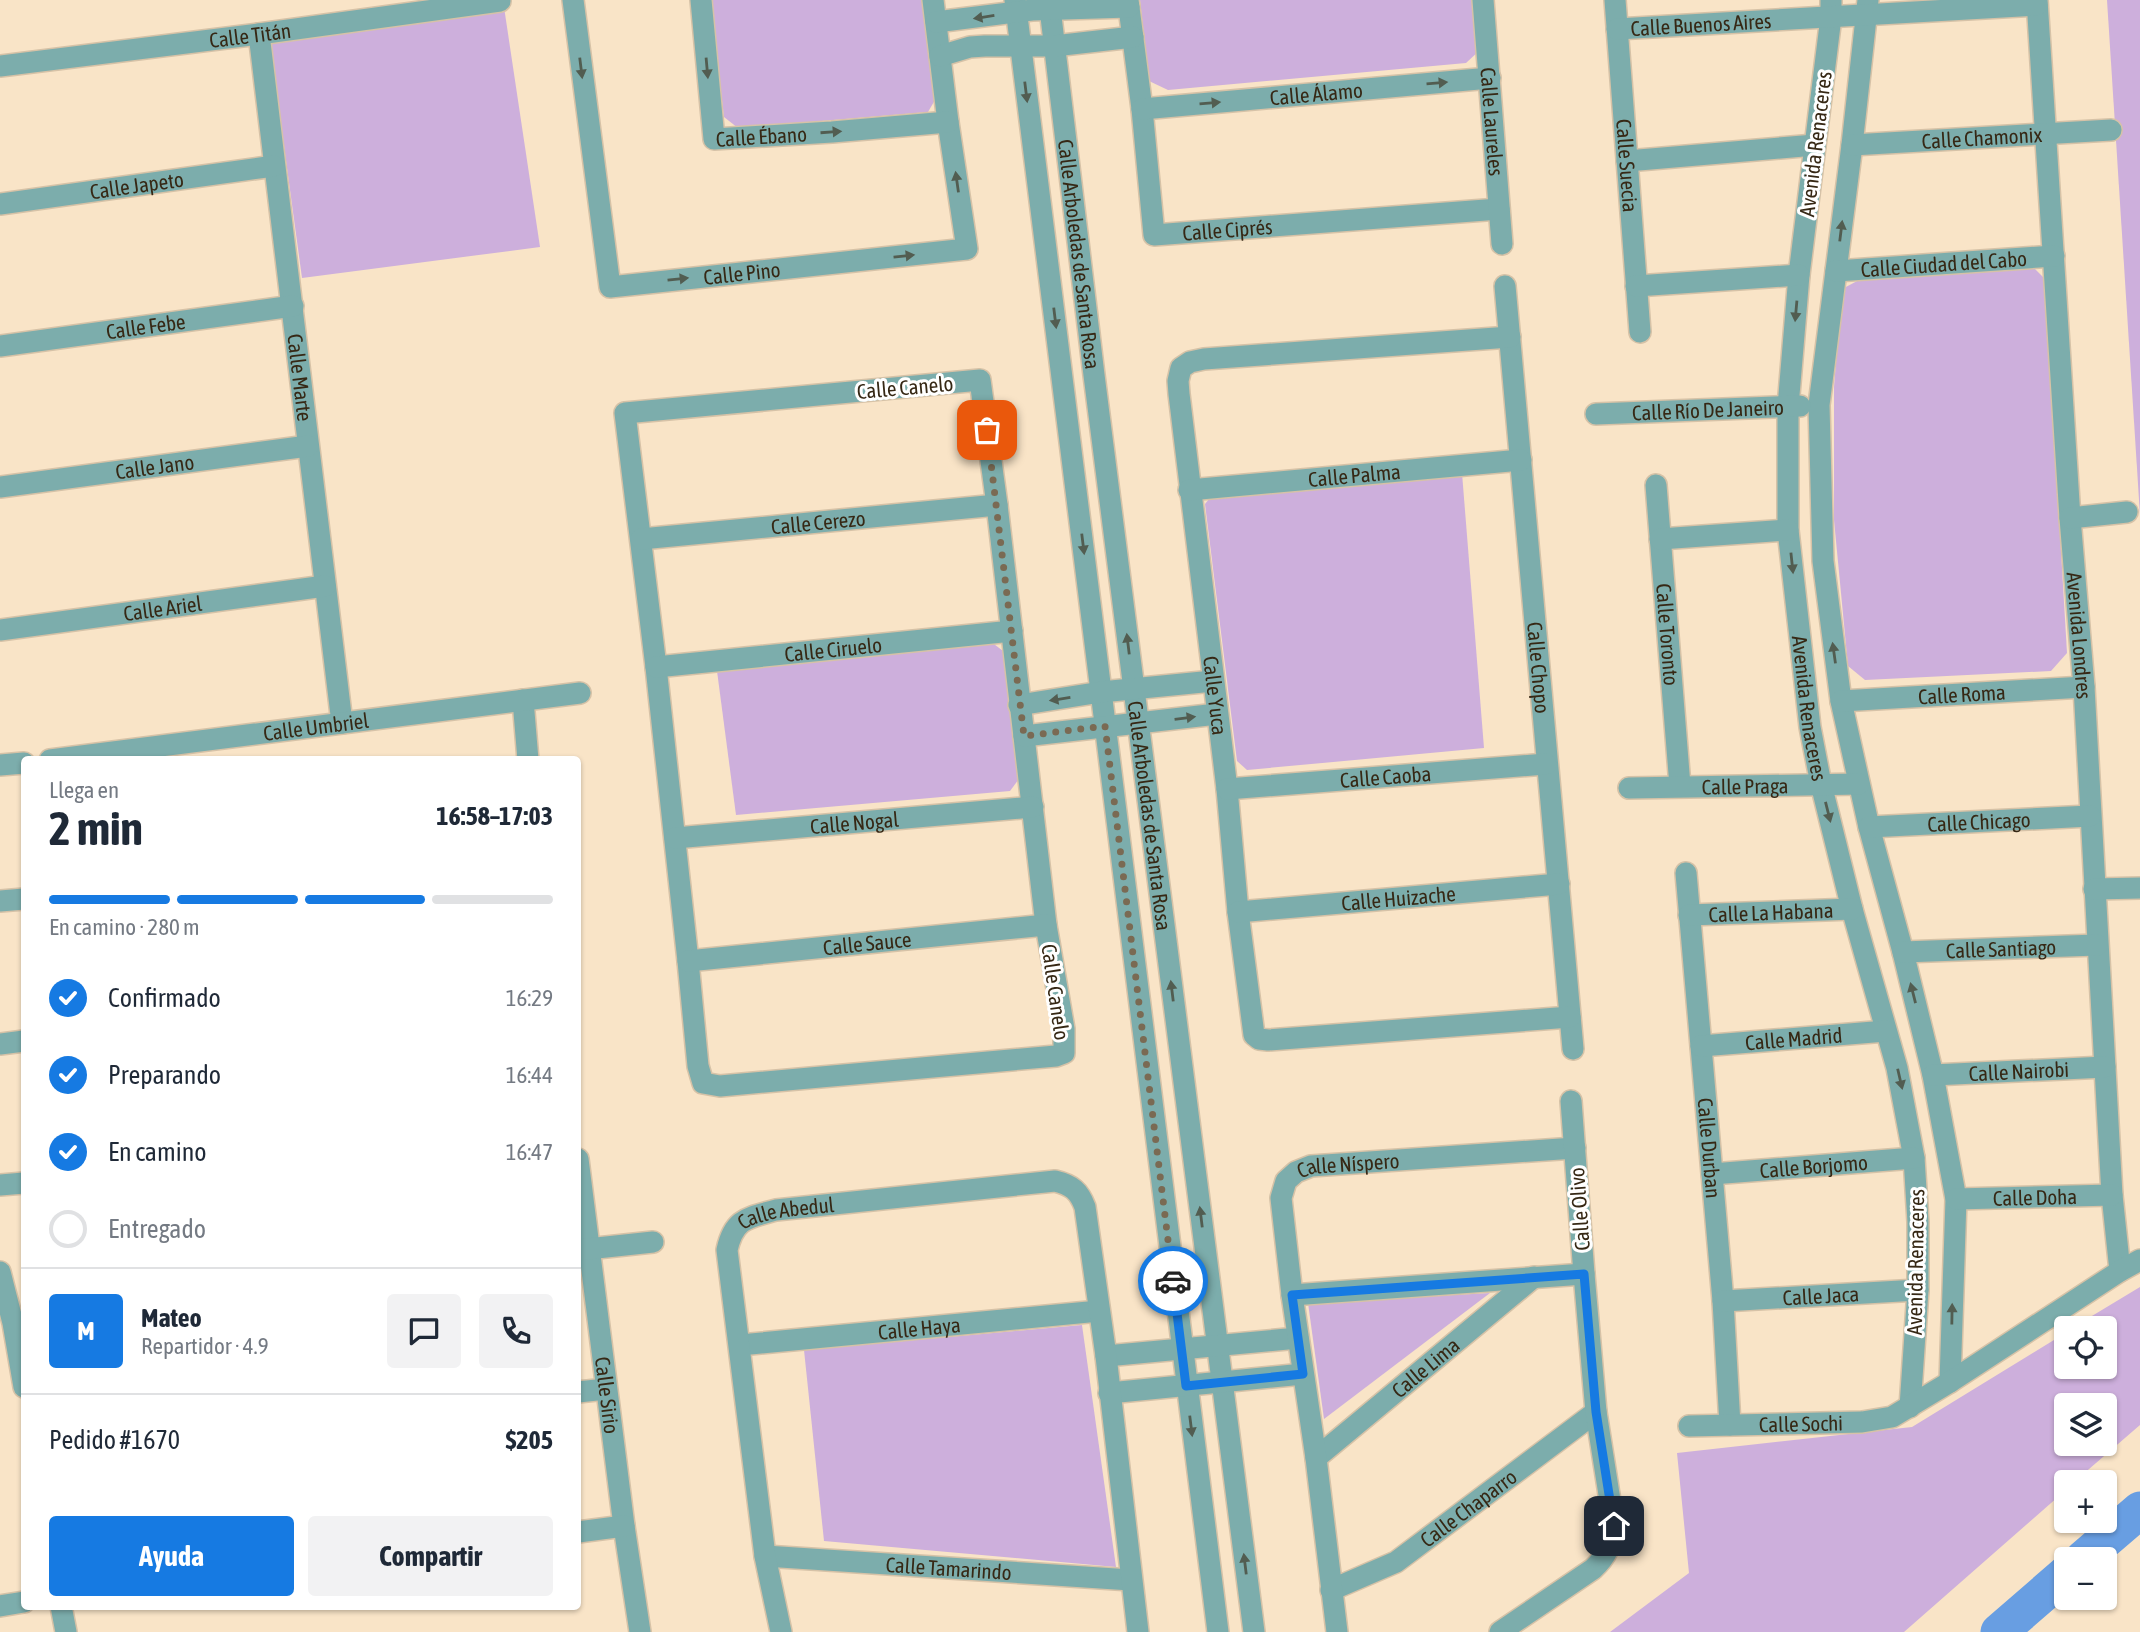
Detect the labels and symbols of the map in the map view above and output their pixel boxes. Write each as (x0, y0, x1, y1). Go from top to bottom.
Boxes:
street label: Calle Buenos Aires (1630, 8, 1772, 40)
one-way arrow (973, 12, 995, 23)
street label: Calle Titán (208, 18, 292, 52)
one-way arrow (576, 57, 587, 79)
one-way arrow (702, 57, 713, 79)
street label: Calle Laureles (1476, 66, 1509, 177)
street label: Avenida Renaceres (1794, 70, 1836, 218)
street label: Calle Álamo (1269, 77, 1364, 110)
one-way arrow (1426, 77, 1448, 88)
one-way arrow (1020, 81, 1031, 103)
one-way arrow (1199, 97, 1221, 108)
street label: Calle Suecia (1612, 118, 1643, 213)
street label: Calle Ébano (715, 122, 808, 151)
street label: Calle Chamonix (1921, 122, 2043, 153)
one-way arrow (820, 126, 842, 137)
street label: Calle Arboledas de Santa Rosa (1054, 138, 1105, 370)
street label: Calle Japeto (88, 167, 185, 203)
one-way arrow (951, 171, 962, 193)
street label: Calle Ciprés (1182, 214, 1273, 245)
one-way arrow (1836, 220, 1847, 242)
street label: Calle Ciudad del Cabo (1860, 246, 2028, 281)
one-way arrow (894, 250, 916, 261)
street label: Calle Pino (702, 257, 782, 289)
one-way arrow (667, 274, 689, 285)
one-way arrow (1790, 300, 1801, 322)
one-way arrow (1050, 307, 1061, 329)
street label: Calle Febe (105, 309, 187, 343)
street label: Calle Marte (283, 332, 318, 423)
street label: Calle Canelo (856, 371, 954, 403)
street label: Calle Río De Janeiro (1631, 395, 1784, 425)
pin (957, 400, 1017, 460)
street label: Calle Jano (114, 449, 195, 484)
street label: Calle Palma (1307, 459, 1402, 491)
street label: Calle Cerezo (770, 506, 866, 539)
one-way arrow (1077, 533, 1088, 555)
one-way arrow (1786, 552, 1797, 574)
street label: Avenida Londres (2063, 571, 2097, 700)
street label: Calle Toronto (1652, 583, 1684, 687)
street label: Calle Ariel (122, 591, 204, 625)
street label: Calle Chopo (1523, 621, 1555, 714)
street label: Calle Ciruelo (783, 632, 883, 666)
one-way arrow (1123, 633, 1134, 655)
street label: Avenida Renaceres (1788, 634, 1832, 783)
one-way arrow (1828, 641, 1839, 663)
street label: Calle Yuca (1199, 654, 1232, 736)
street label: Calle Roma (1917, 680, 2006, 709)
one-way arrow (1049, 693, 1071, 704)
street label: Calle Arboledas de Santa Rosa (1124, 700, 1177, 932)
street label: Calle Umbriel (262, 708, 371, 745)
one-way arrow (1175, 712, 1197, 723)
street label: Calle Caoba (1339, 761, 1432, 792)
street label: Calle Praga (1701, 773, 1789, 799)
one-way arrow (1823, 801, 1834, 823)
street label: Calle Nogal (809, 807, 900, 838)
street label: Calle Chicago (1927, 807, 2031, 836)
street label: Calle Huizache (1340, 881, 1457, 915)
street label: Calle La Habana (1708, 898, 1834, 926)
street label: Calle Sauce (822, 927, 912, 959)
street label: Calle Santiago (1945, 934, 2057, 962)
street label: Calle Canelo (1037, 942, 1075, 1042)
one-way arrow (1167, 980, 1178, 1002)
one-way arrow (1907, 982, 1918, 1004)
street label: Calle Madrid (1744, 1023, 1843, 1054)
street label: Calle Nairobi (1968, 1057, 2070, 1085)
one-way arrow (1894, 1068, 1905, 1090)
street label: Calle Durban (1693, 1097, 1726, 1199)
street label: Calle Níspero (1293, 1148, 1400, 1182)
street label: Calle Borjomo (1759, 1150, 1869, 1182)
street label: Calle Olivo (1564, 1166, 1594, 1252)
street label: Calle Doha (1993, 1184, 2077, 1210)
street label: Avenida Renaceres (1902, 1189, 1928, 1335)
street label: Calle Abedul (733, 1192, 836, 1234)
one-way arrow (1195, 1206, 1206, 1228)
courier (1138, 1246, 1208, 1316)
street label: Calle Jaca (1782, 1281, 1860, 1310)
one-way arrow (1946, 1303, 1957, 1325)
street label: Calle Haya (877, 1312, 962, 1344)
street label: Calle Lima (1387, 1332, 1464, 1402)
street label: Calle Sirio (591, 1355, 624, 1435)
street label: Calle Sochi (1759, 1410, 1843, 1436)
one-way arrow (1186, 1415, 1197, 1437)
street label: Calle Chaparro (1415, 1464, 1521, 1552)
pin (1584, 1496, 1644, 1556)
street label: Calle Tamarindo (885, 1552, 1012, 1584)
one-way arrow (1240, 1553, 1251, 1575)

